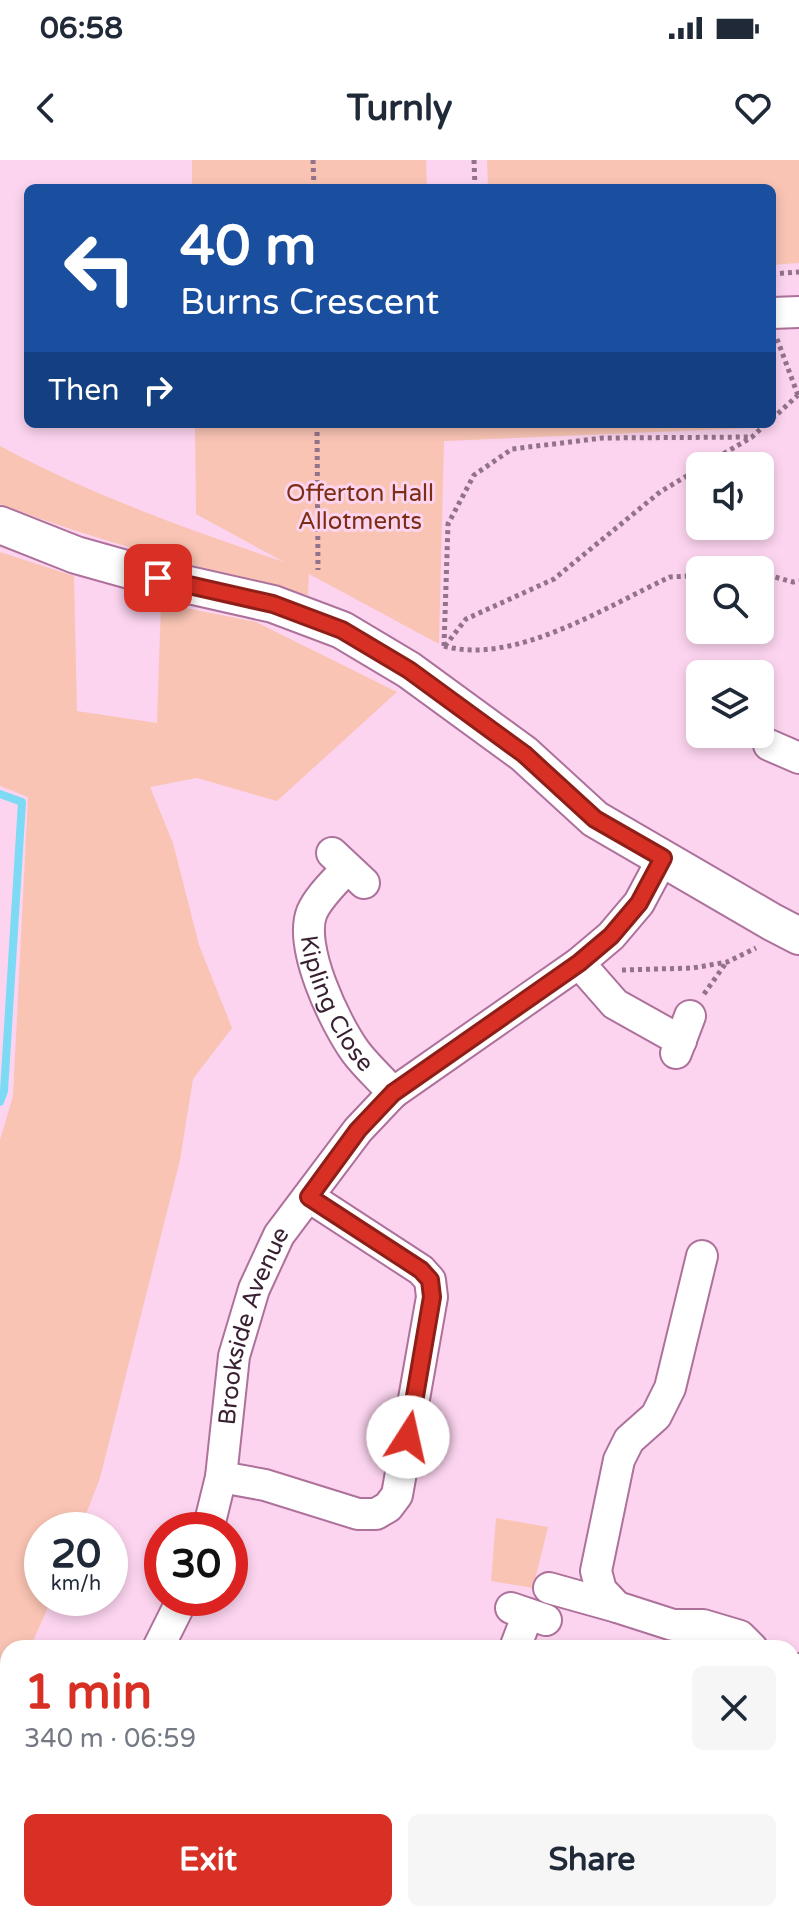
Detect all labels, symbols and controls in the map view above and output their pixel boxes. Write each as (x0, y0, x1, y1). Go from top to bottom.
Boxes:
text: 06:58 (40, 10, 123, 47)
icon: back (24, 86, 68, 130)
icon: heart (731, 86, 775, 130)
text: Turnly (347, 87, 452, 130)
text: 40 m (180, 213, 316, 280)
icon: left (48, 216, 152, 320)
text: Burns Crescent (180, 281, 439, 324)
icon: right (136, 368, 180, 412)
text: Then (48, 372, 120, 409)
map controls (686, 452, 774, 748)
button: sound (686, 452, 774, 540)
park label: Offerton Hall Allotments (286, 479, 434, 536)
pin (124, 544, 192, 612)
icon: arrive (136, 556, 180, 600)
button: search (686, 556, 774, 644)
button: layers (686, 660, 774, 748)
street label: Kipling Close (294, 933, 380, 1078)
street label: Brookside Avenue (212, 1220, 295, 1426)
position arrow (366, 1395, 450, 1479)
speed limit sign: 30 (144, 1512, 248, 1616)
text: 20 (51, 1530, 101, 1578)
text: km/h (51, 1572, 101, 1596)
text: 1 min (24, 1664, 152, 1722)
button: close (692, 1666, 776, 1750)
text: 340 m · 06:59 (24, 1723, 196, 1754)
button: Exit (24, 1814, 392, 1906)
button: Share (408, 1814, 776, 1906)

